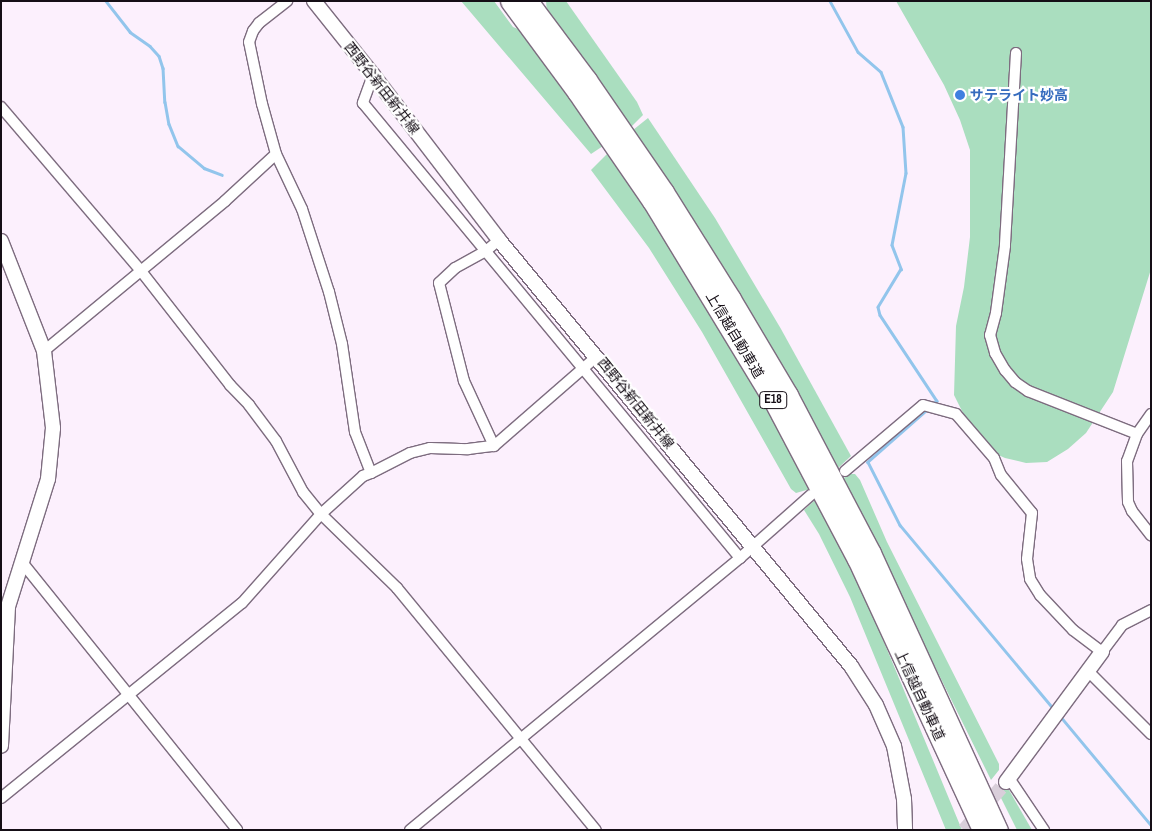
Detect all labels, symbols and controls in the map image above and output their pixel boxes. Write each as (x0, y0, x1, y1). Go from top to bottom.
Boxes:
street label: 西野谷新田新井線 (341, 39, 423, 137)
place label: サテライト妙高 (970, 87, 1068, 103)
marker: サテライト妙高 (954, 89, 966, 101)
street label: 上信越自動車道 (703, 289, 767, 381)
street label: 西野谷新田新井線 (594, 354, 678, 452)
road number: E18 (758, 390, 788, 410)
street label: 上信越自動車道 (892, 647, 948, 743)

